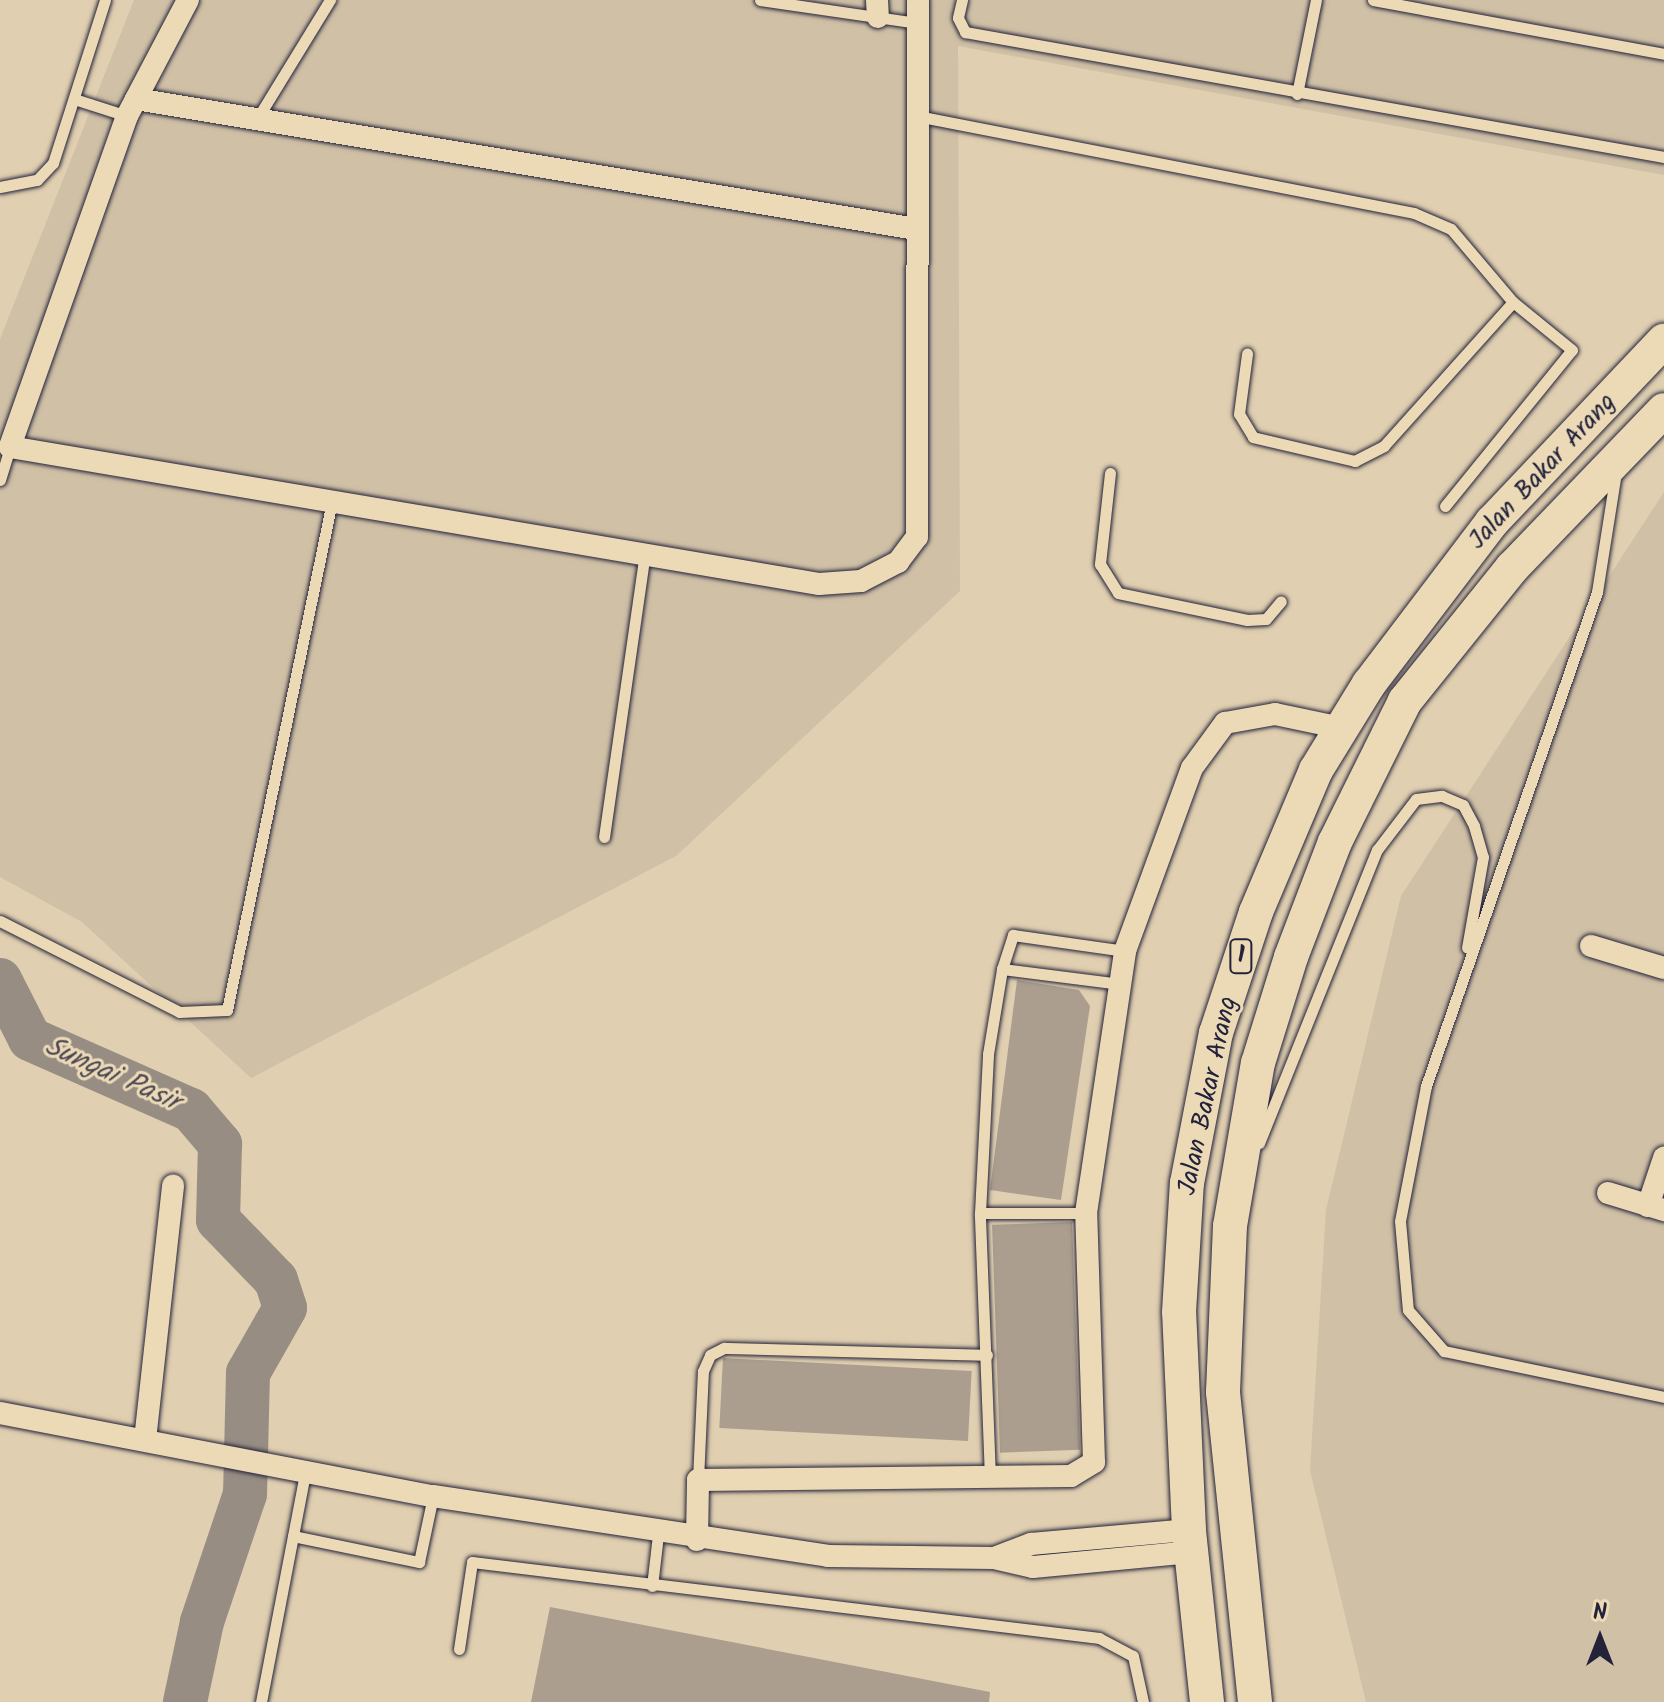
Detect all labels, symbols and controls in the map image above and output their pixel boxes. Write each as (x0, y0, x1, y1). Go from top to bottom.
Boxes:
street label: Jalan Bakar Arang (1463, 387, 1623, 557)
road number: 1 (1229, 936, 1253, 976)
street label: Jalan Bakar Arang (1173, 994, 1245, 1198)
water label: Sungai Pasir (39, 1030, 185, 1120)
text: N (1593, 1596, 1607, 1631)
north arrow (1560, 1598, 1640, 1678)

